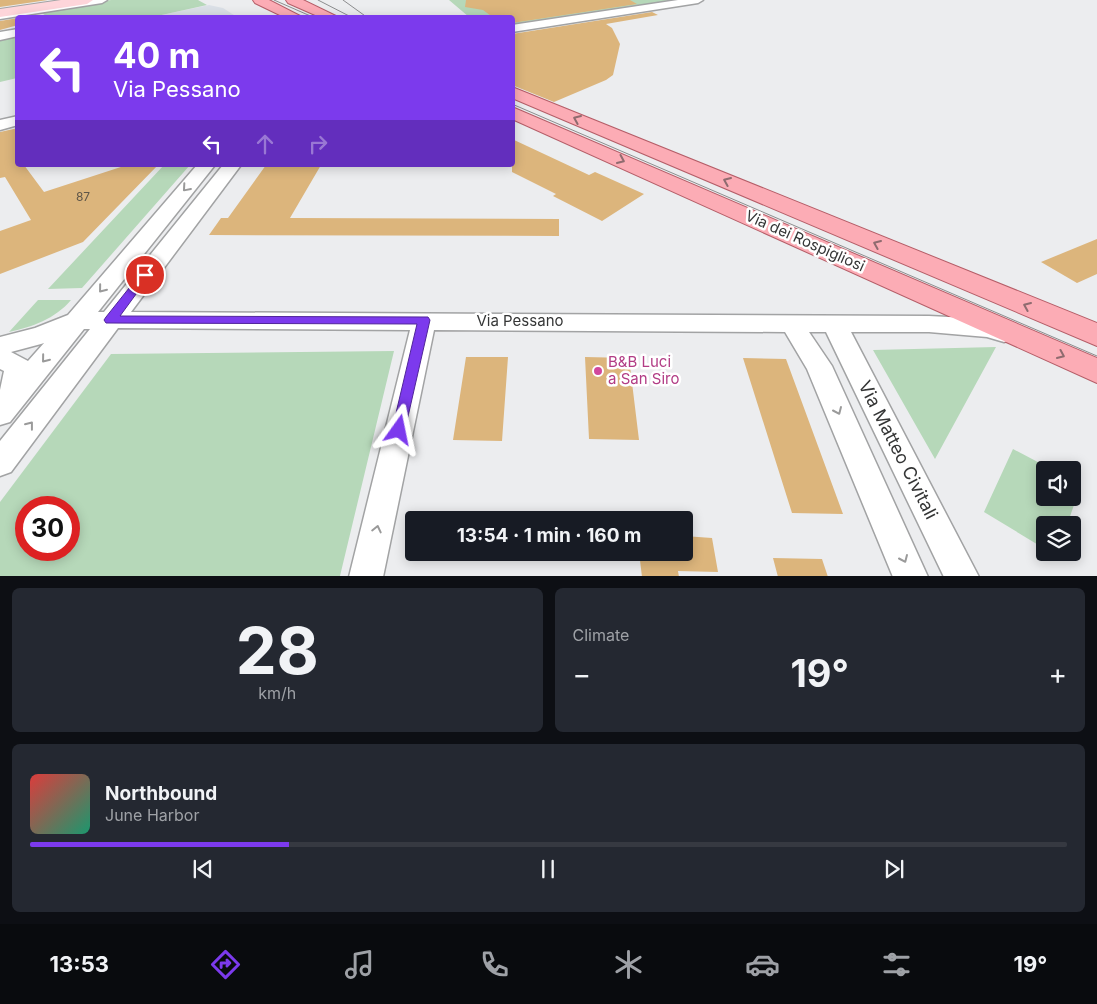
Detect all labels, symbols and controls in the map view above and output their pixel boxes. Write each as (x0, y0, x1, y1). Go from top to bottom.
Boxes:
text: 40 m (113, 34, 201, 76)
icon: left (30, 35, 95, 100)
text: Via Pessano (113, 76, 241, 102)
one-way arrow (573, 114, 582, 125)
icon: left (198, 130, 226, 158)
icon: ahead (251, 130, 279, 158)
icon: right (304, 130, 332, 158)
one-way arrow (616, 154, 625, 165)
one-way arrow (723, 177, 732, 188)
one-way arrow (183, 182, 192, 191)
house number: 87 (76, 189, 90, 204)
street label: Via dei Rospigliosi (743, 206, 868, 275)
one-way arrow (873, 239, 882, 250)
pin (124, 254, 166, 296)
icon: arrive (131, 261, 159, 289)
one-way arrow (98, 284, 107, 293)
one-way arrow (1023, 302, 1032, 313)
street label: Via Pessano (477, 311, 563, 330)
one-way arrow (1056, 348, 1065, 359)
place label: B&B Luci a San Siro (608, 352, 679, 388)
one-way arrow (42, 354, 51, 363)
marker: B&B Luci a San Siro (592, 365, 604, 377)
street label: Via Matteo Civitali (854, 377, 942, 523)
position arrow (372, 403, 424, 455)
one-way arrow (832, 406, 843, 415)
one-way arrow (24, 422, 32, 431)
map controls (1036, 461, 1081, 561)
button: sound (1036, 461, 1081, 506)
speed limit sign: 30 (15, 496, 80, 561)
button: layers (1036, 516, 1081, 561)
one-way arrow (371, 524, 382, 533)
text: 13:54 · 1 min · 160 m (457, 524, 641, 547)
one-way arrow (897, 554, 908, 563)
text: 28 (236, 611, 319, 690)
text: Climate (573, 625, 629, 645)
text: 19° (790, 650, 849, 696)
text: − (573, 657, 591, 691)
text: + (1048, 657, 1067, 691)
text: km/h (258, 683, 296, 703)
text: Northbound (105, 782, 217, 805)
text: June Harbor (105, 805, 199, 825)
icon: previous (189, 855, 217, 883)
icon: pause (534, 855, 562, 883)
icon: next (880, 855, 908, 883)
icon: directions (208, 947, 243, 982)
icon: music (342, 947, 377, 982)
icon: phone (477, 947, 512, 982)
icon: climate (611, 947, 646, 982)
icon: car (745, 947, 780, 982)
icon: filters (879, 947, 914, 982)
text: 13:53 (50, 951, 109, 977)
text: 19° (1013, 951, 1047, 977)

